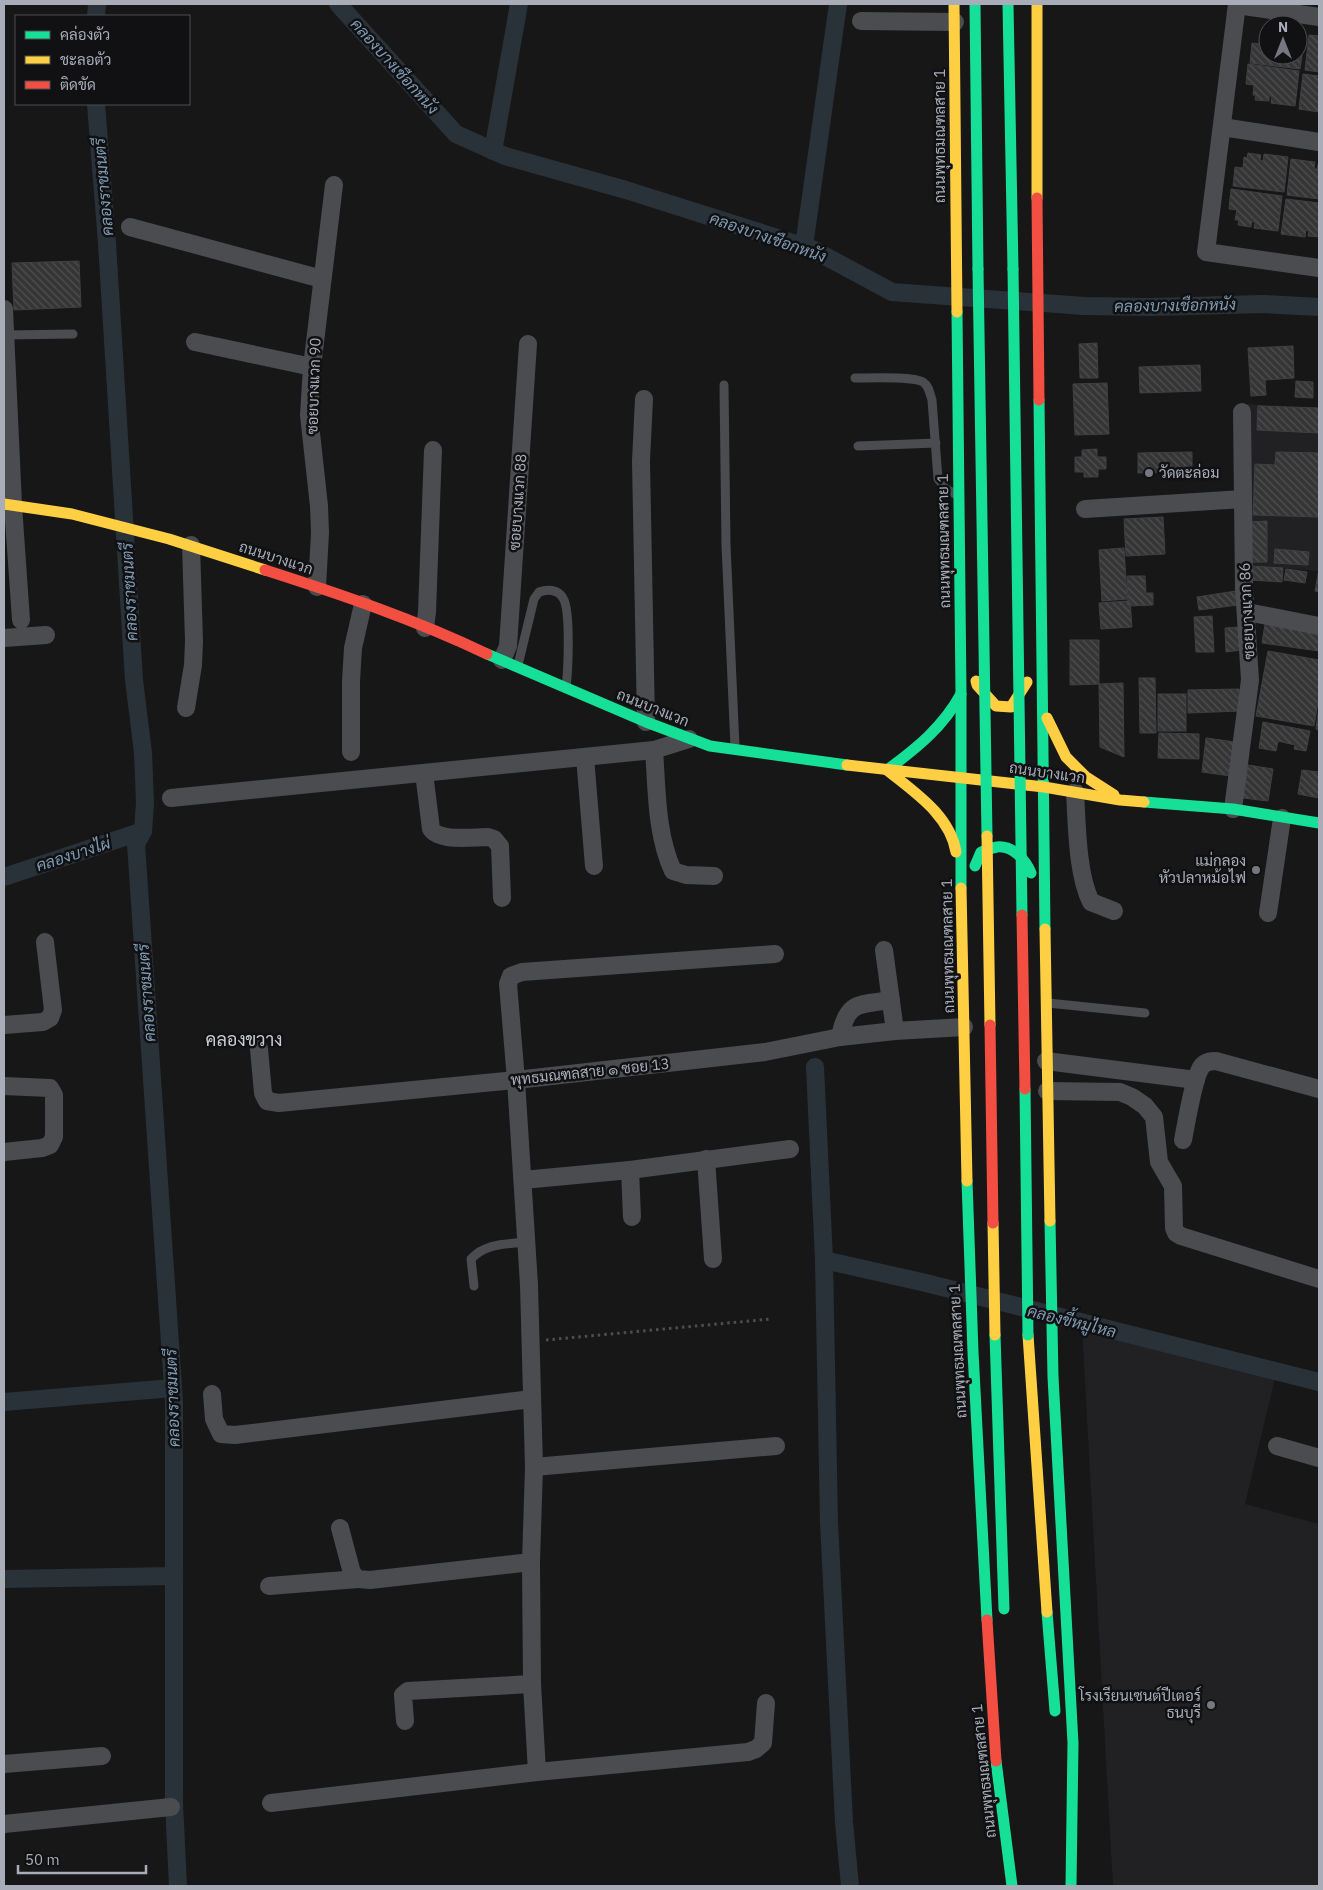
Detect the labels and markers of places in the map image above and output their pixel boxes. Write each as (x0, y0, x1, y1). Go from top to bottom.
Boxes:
place label: วัดตะล่อม (1159, 463, 1219, 482)
marker: วัดตะล่อม (1143, 467, 1155, 479)
place label: แม่กลอง หัวปลาหม้อไฟ (1159, 851, 1246, 887)
marker: แม่กลอง หัวปลาหม้อไฟ (1250, 864, 1262, 876)
place label: โรงเรียนเซนต์ปีเตอร์ ธนบุรี (1078, 1686, 1201, 1724)
marker: โรงเรียนเซนต์ปีเตอร์ ธนบุรี (1205, 1699, 1217, 1711)

